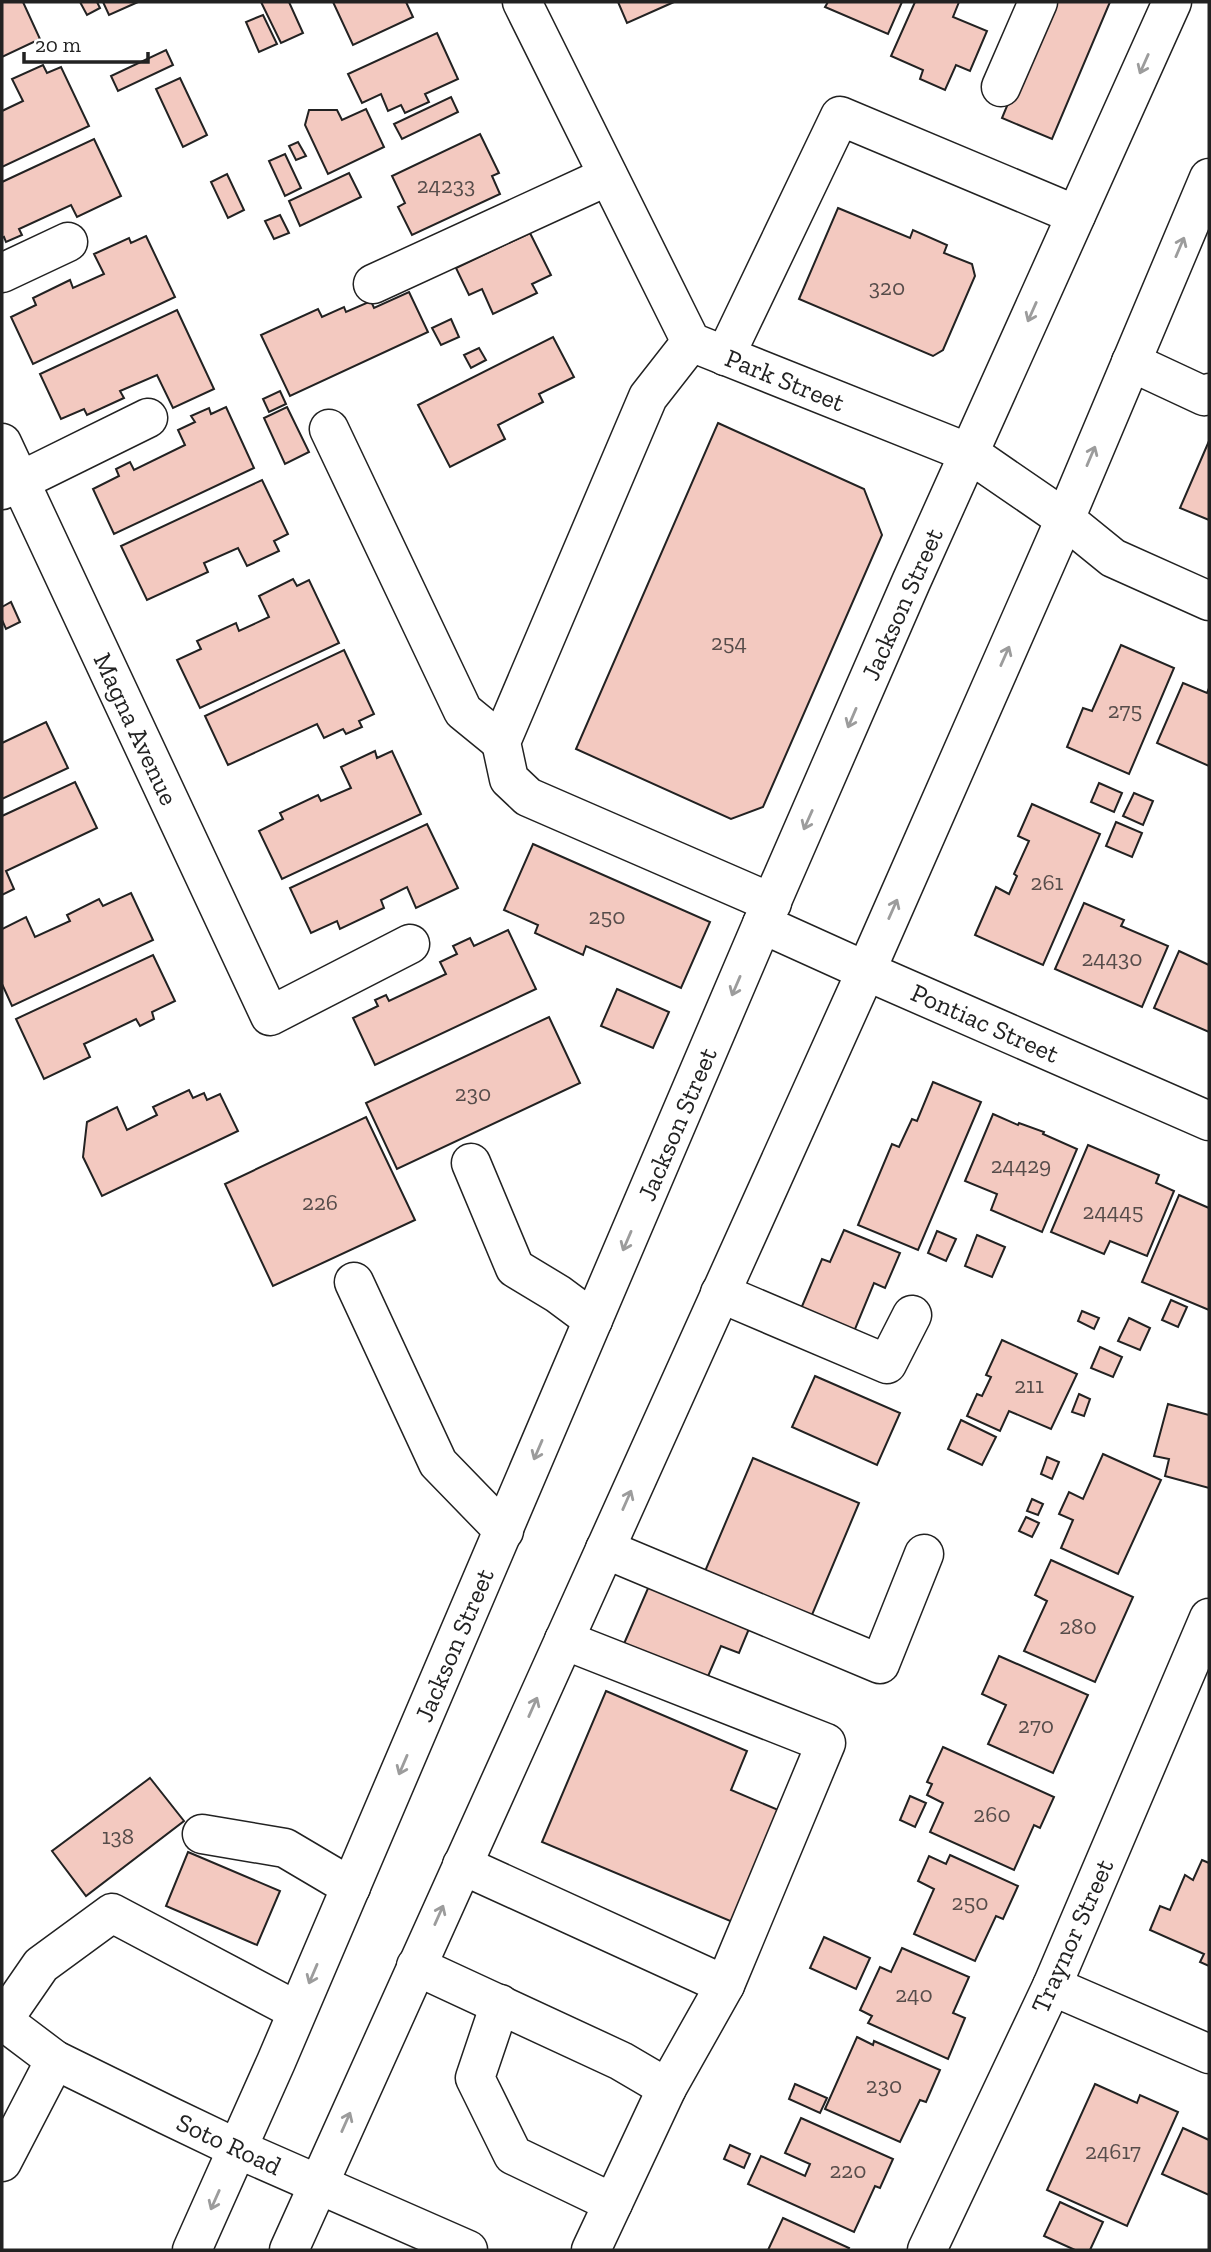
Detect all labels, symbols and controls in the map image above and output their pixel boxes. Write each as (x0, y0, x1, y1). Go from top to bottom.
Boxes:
scale bar (24, 21, 149, 65)
text: 20 m (35, 32, 81, 57)
one-way arrow (1137, 53, 1150, 74)
house number: 24233 (417, 171, 475, 199)
one-way arrow (1174, 237, 1187, 258)
house number: 320 (869, 273, 905, 301)
one-way arrow (1025, 301, 1038, 322)
street label: Park Street (721, 342, 850, 419)
one-way arrow (1085, 446, 1098, 467)
street label: Jackson Street (854, 523, 950, 685)
house number: 254 (711, 628, 747, 656)
one-way arrow (999, 645, 1012, 667)
street label: Magna Avenue (87, 648, 185, 810)
house number: 275 (1108, 696, 1142, 724)
one-way arrow (845, 706, 858, 728)
one-way arrow (801, 809, 814, 830)
house number: 261 (1031, 868, 1064, 896)
one-way arrow (888, 899, 901, 920)
house number: 250 (589, 902, 625, 930)
house number: 24430 (1081, 944, 1143, 972)
one-way arrow (728, 975, 741, 997)
street label: Pontiac Street (906, 976, 1064, 1070)
street label: Jackson Street (630, 1042, 724, 1205)
house number: 230 (455, 1079, 491, 1107)
house number: 24429 (991, 1151, 1051, 1179)
house number: 226 (302, 1188, 338, 1216)
house number: 24445 (1083, 1197, 1143, 1225)
one-way arrow (620, 1229, 633, 1251)
house number: 211 (1014, 1371, 1044, 1399)
one-way arrow (531, 1439, 544, 1460)
one-way arrow (621, 1490, 634, 1511)
street label: Jackson Street (407, 1563, 501, 1726)
house number: 280 (1059, 1612, 1097, 1640)
one-way arrow (527, 1697, 540, 1718)
house number: 270 (1018, 1711, 1054, 1739)
one-way arrow (396, 1754, 409, 1776)
house number: 260 (973, 1800, 1011, 1828)
house number: 138 (102, 1822, 134, 1850)
street label: Traynor Street (1024, 1854, 1120, 2018)
house number: 250 (952, 1888, 988, 1916)
one-way arrow (433, 1904, 446, 1926)
one-way arrow (306, 1963, 319, 1985)
house number: 240 (895, 1980, 933, 2008)
house number: 230 (866, 2071, 902, 2099)
street label: Soto Road (171, 2106, 287, 2182)
one-way arrow (340, 2112, 353, 2133)
house number: 24617 (1085, 2137, 1141, 2165)
house number: 220 (830, 2156, 866, 2184)
one-way arrow (208, 2189, 221, 2210)

